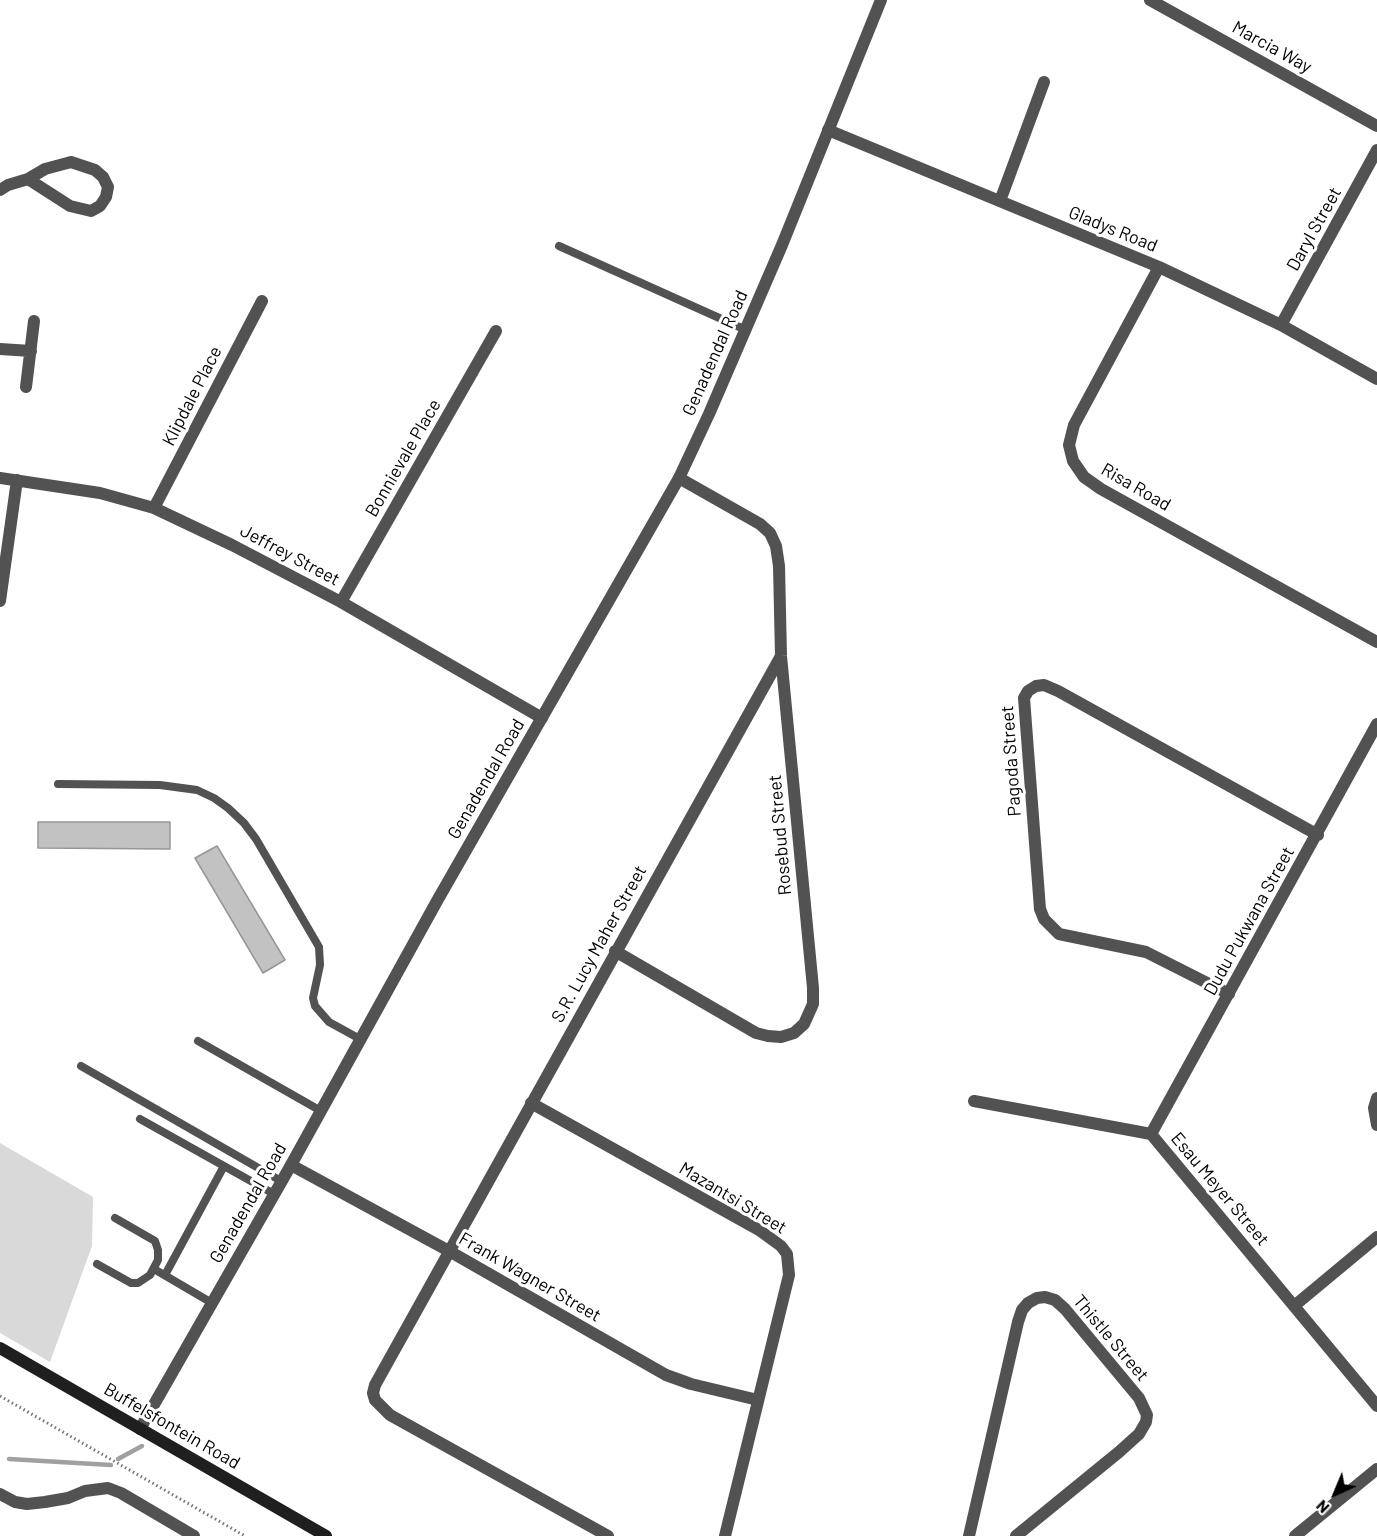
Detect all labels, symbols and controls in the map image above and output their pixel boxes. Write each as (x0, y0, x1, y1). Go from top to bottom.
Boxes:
street label: Marcia Way (1228, 16, 1316, 78)
street label: Daryl Street (1282, 183, 1346, 275)
street label: Gladys Road (1065, 201, 1161, 257)
street label: Genadendal Road (678, 287, 752, 419)
street label: Klipdale Place (158, 343, 226, 449)
street label: Bonnievale Place (361, 395, 445, 521)
street label: Risa Road (1097, 458, 1175, 516)
street label: Jeffrey Street (237, 520, 343, 590)
street label: Pagoda Street (996, 705, 1026, 817)
street label: Genadendal Road (443, 715, 529, 843)
street label: Rosebud Street (764, 774, 796, 896)
street label: Dudu Pukwana Street (1199, 843, 1299, 999)
street label: S.R. Lucy Maher Street (547, 862, 651, 1026)
street label: Esau Meyer Street (1166, 1128, 1274, 1250)
street label: Genadendal Road (205, 1139, 291, 1267)
street label: Mazantsi Street (675, 1157, 791, 1239)
street label: Frank Wagner Street (455, 1228, 605, 1326)
street label: Thistle Street (1069, 1290, 1153, 1386)
street label: Buffelsfontein Road (100, 1378, 244, 1474)
north arrow (1305, 1464, 1365, 1524)
text: N (1312, 1497, 1333, 1518)

